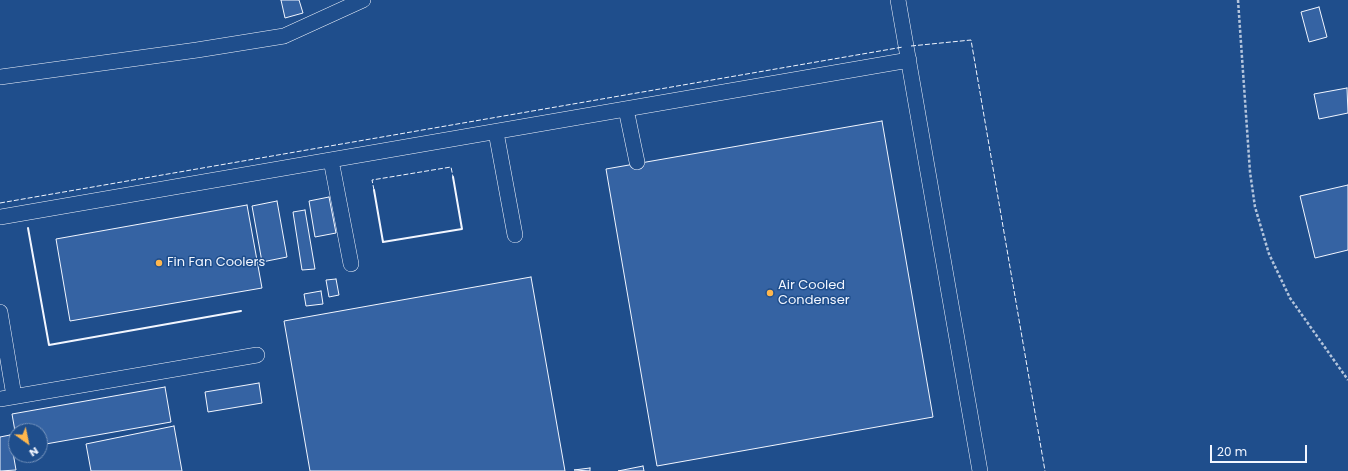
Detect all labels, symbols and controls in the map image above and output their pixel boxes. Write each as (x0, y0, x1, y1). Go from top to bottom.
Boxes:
place label: Fin Fan Coolers (167, 255, 265, 271)
marker: Fin Fan Coolers (154, 258, 164, 268)
place label: Air Cooled Condenser (778, 278, 850, 309)
marker: Air Cooled Condenser (765, 288, 775, 298)
north arrow (8, 423, 48, 463)
scale bar (1212, 437, 1309, 463)
text: N (26, 443, 42, 461)
text: 20 m (1217, 443, 1247, 460)

